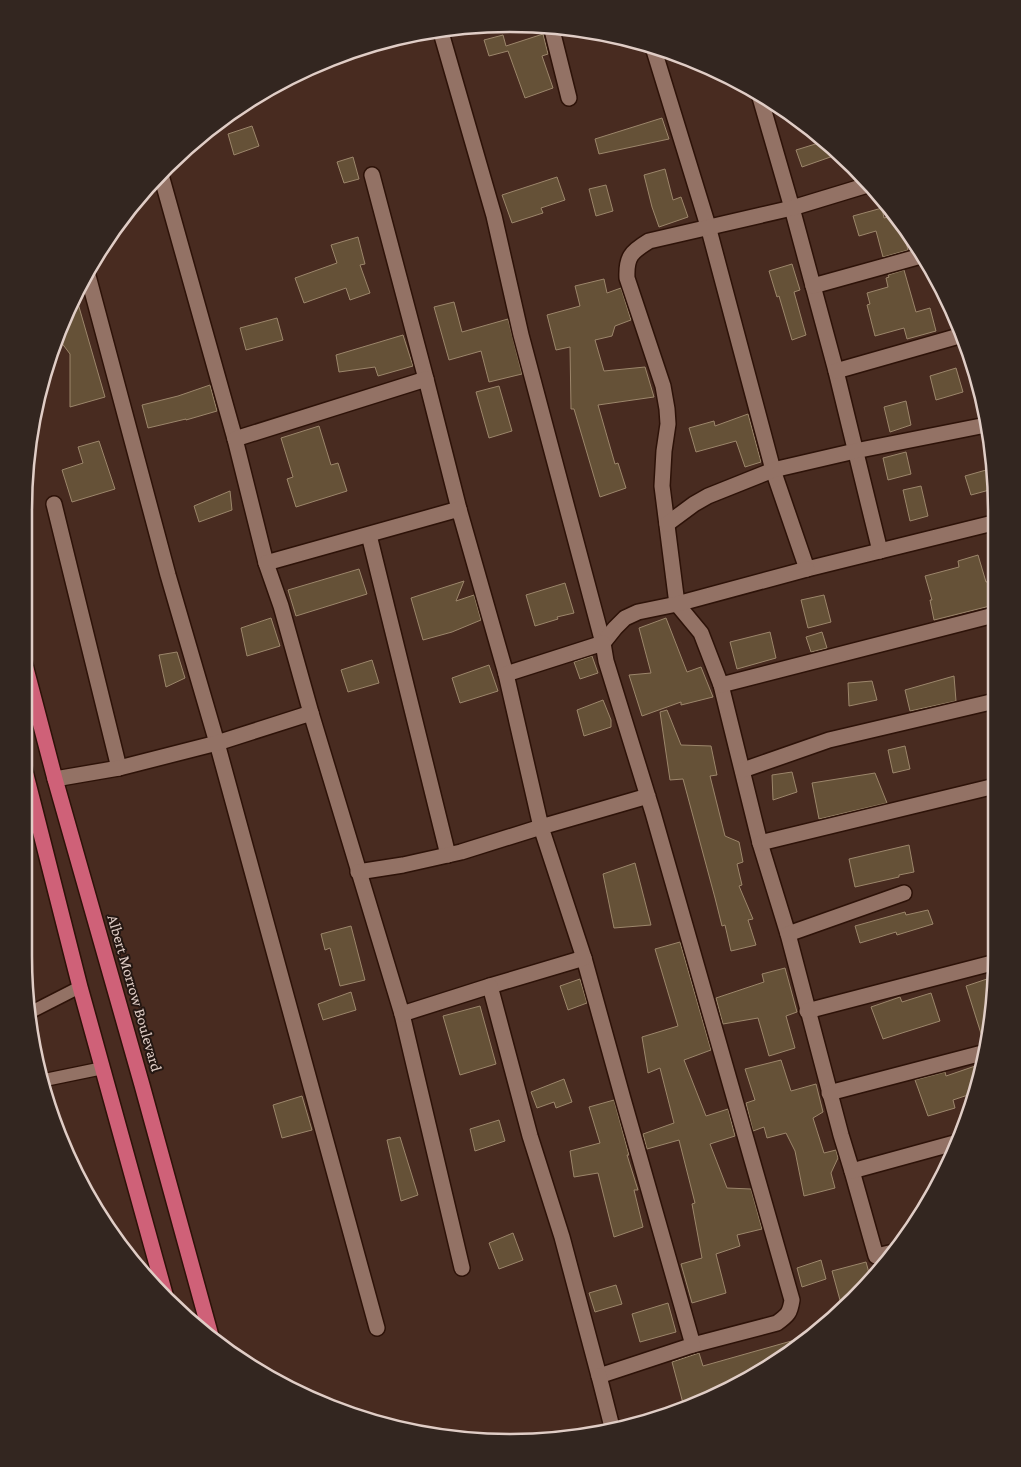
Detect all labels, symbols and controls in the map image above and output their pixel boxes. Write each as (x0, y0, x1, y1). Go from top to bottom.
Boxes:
street label: Albert Morrow Boulevard (104, 913, 166, 1074)

